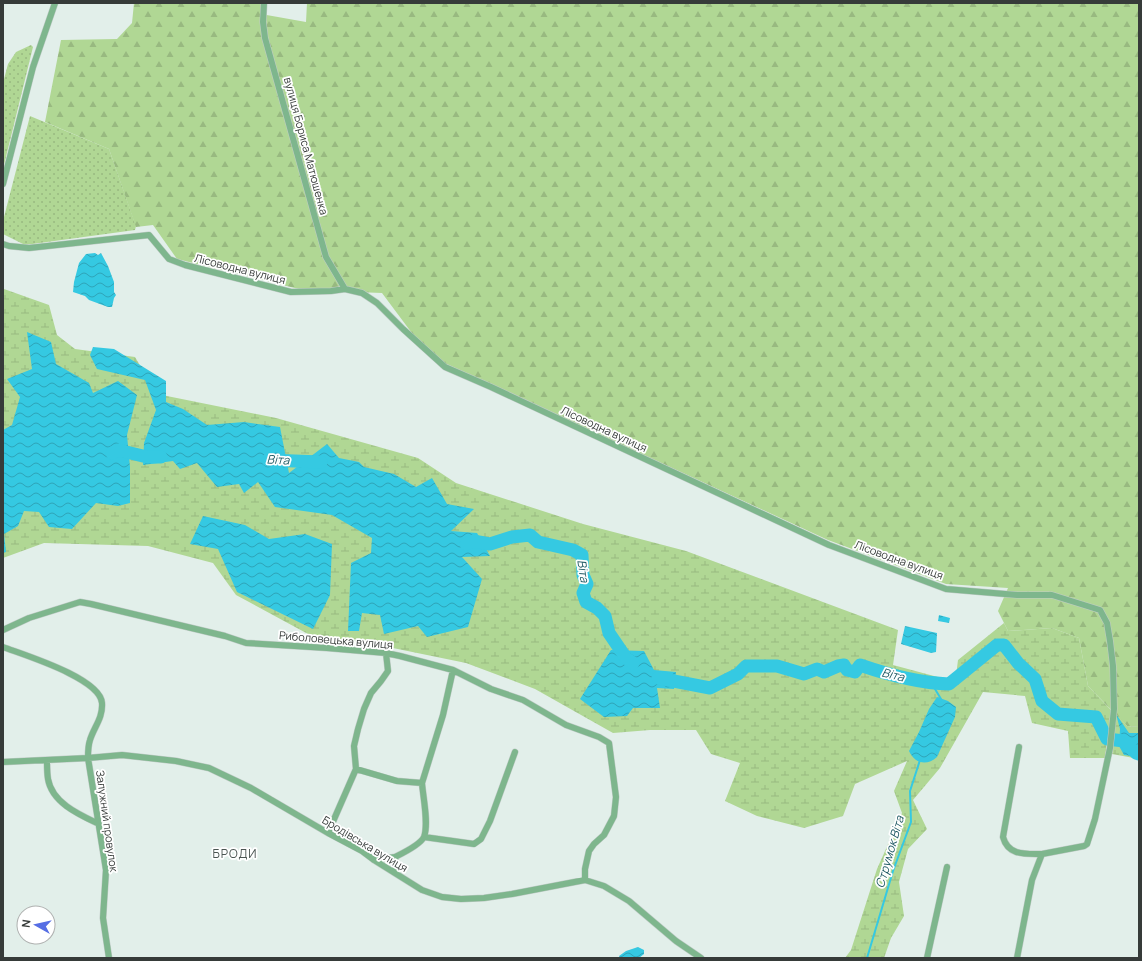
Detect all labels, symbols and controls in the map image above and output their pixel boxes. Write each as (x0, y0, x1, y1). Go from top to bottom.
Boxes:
street label: вулиця Бориса Матюшенка (281, 75, 332, 216)
street label: Лісоводна вулиця (193, 250, 287, 287)
street label: Лісоводна вулиця (559, 402, 650, 455)
water label: Віта (266, 451, 291, 468)
street label: Лісоводна вулиця (853, 537, 946, 583)
water label: Віта (573, 558, 594, 585)
street label: Риболовецька вулиця (278, 627, 394, 652)
water label: Віта (880, 664, 907, 686)
street label: Залужний провулок (93, 769, 122, 873)
street label: Бродівська вулиця (320, 812, 411, 875)
water label: Струмок Віта (871, 813, 908, 890)
district label: БРОДИ (212, 845, 258, 862)
north arrow (16, 905, 56, 945)
text: N (18, 918, 34, 928)

